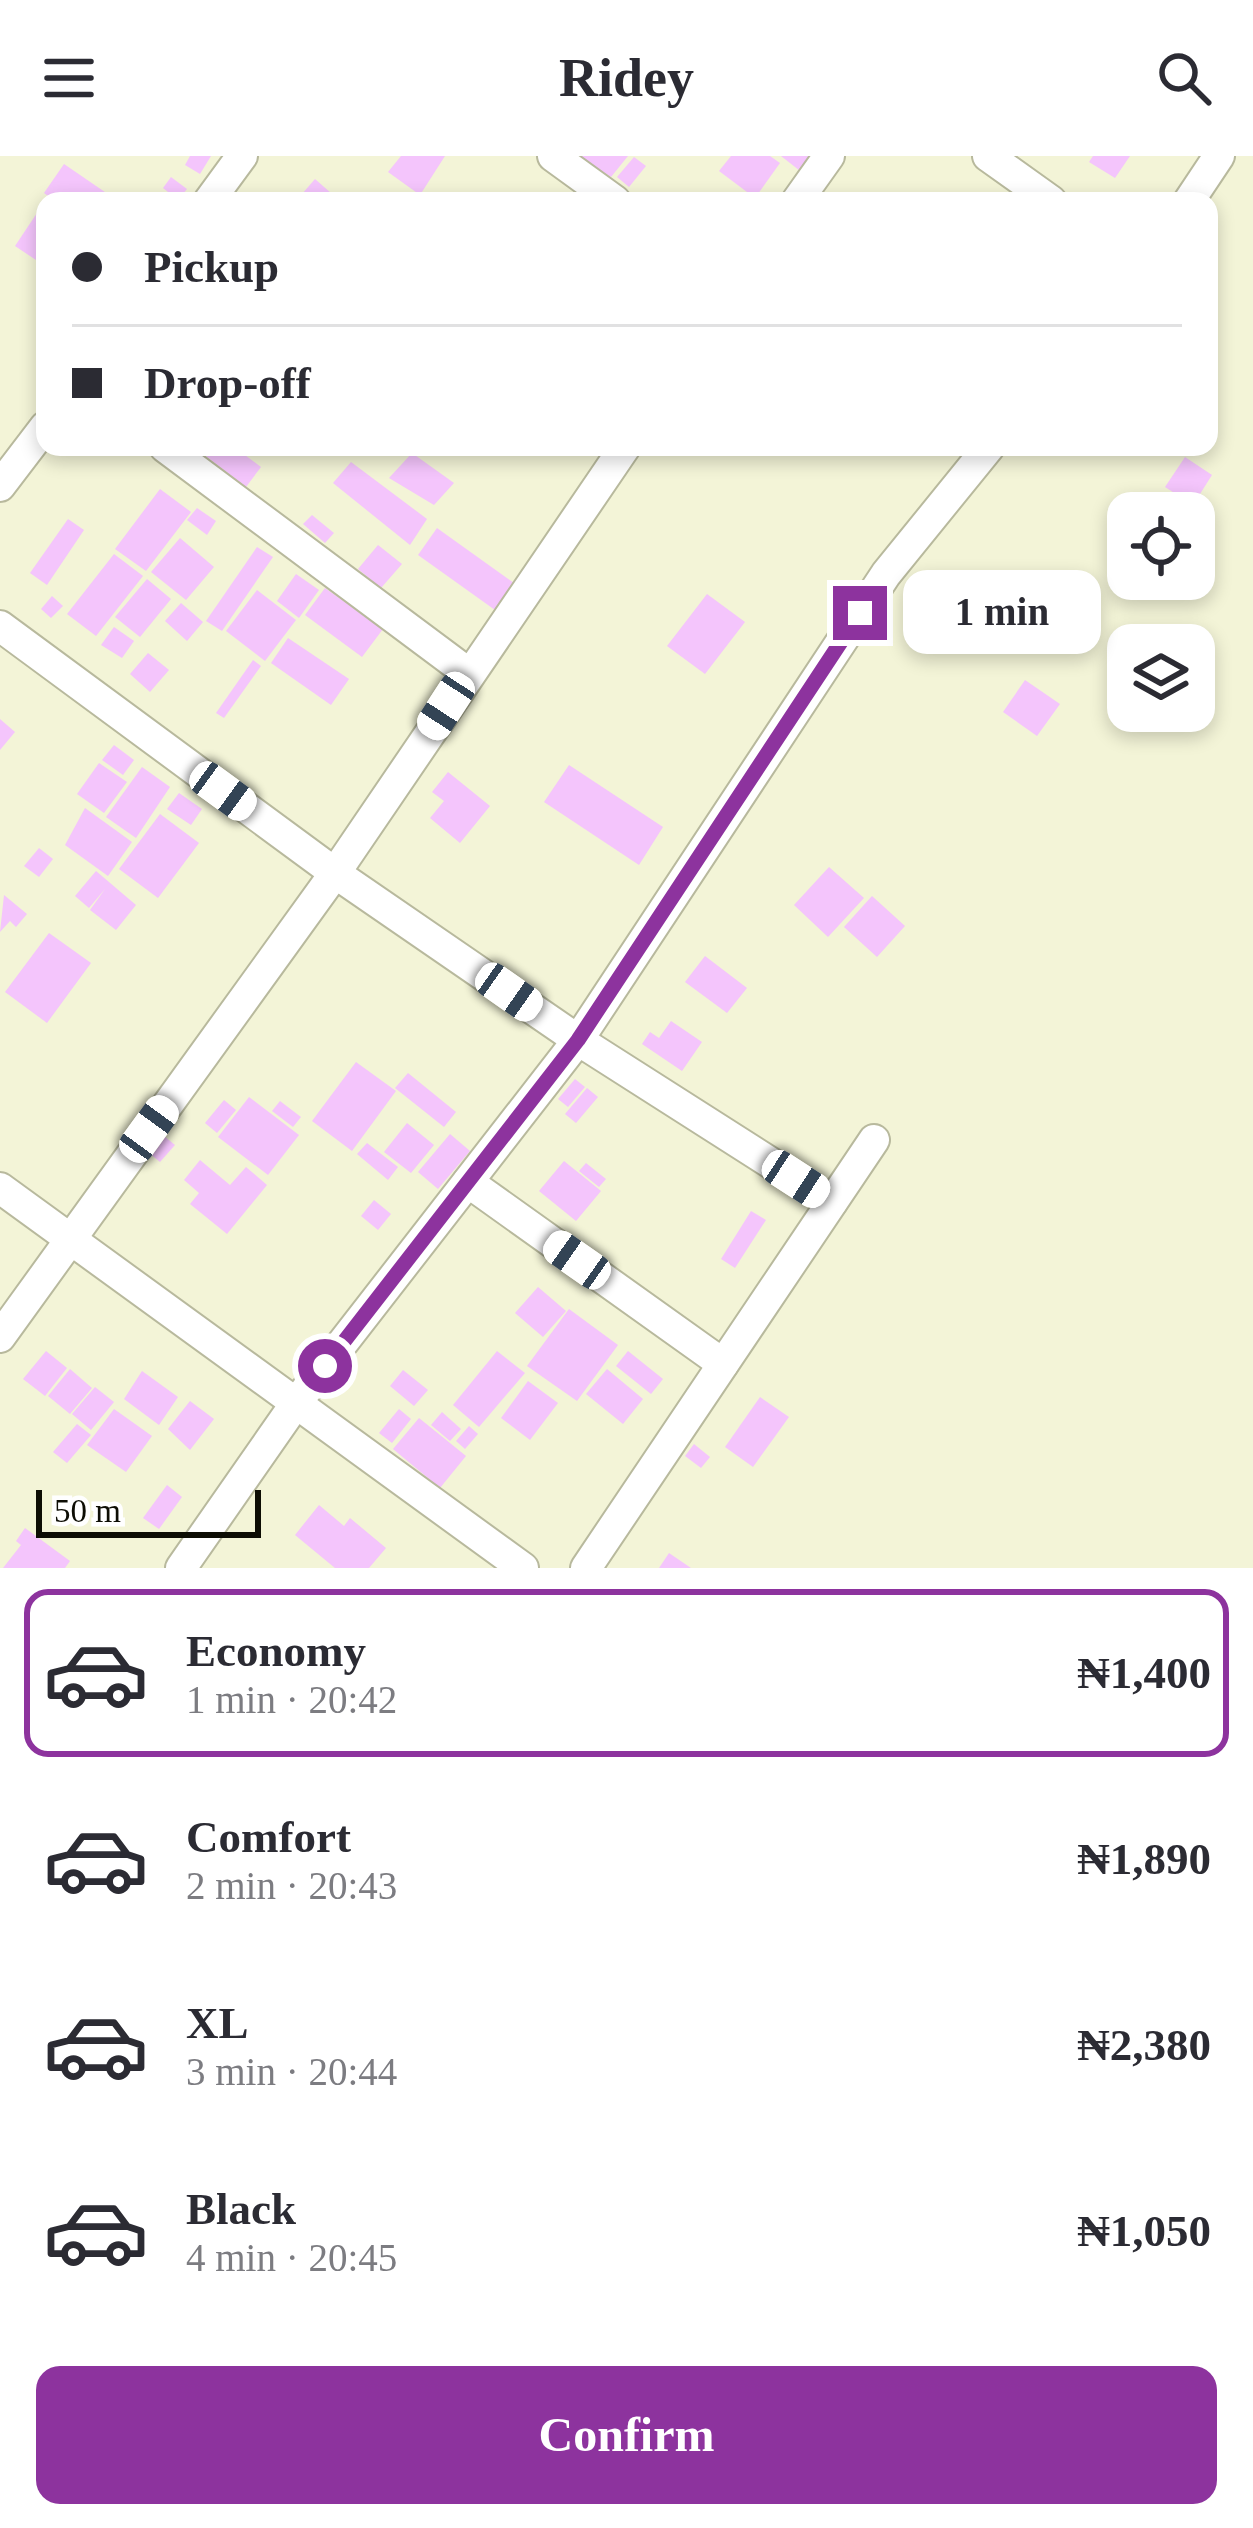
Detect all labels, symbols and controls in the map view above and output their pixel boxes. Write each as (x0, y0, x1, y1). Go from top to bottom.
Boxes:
icon: menu (36, 45, 102, 111)
icon: search (1151, 45, 1217, 111)
text: Ridey (559, 48, 694, 108)
text: Pickup (144, 242, 279, 292)
text: Drop-off (144, 358, 311, 408)
map controls (1107, 492, 1215, 732)
button: locate (1107, 492, 1215, 600)
callout: 1 min (902, 571, 1100, 655)
route end (833, 586, 887, 640)
text: 1 min (955, 590, 1049, 633)
button: layers (1107, 624, 1215, 732)
car (411, 666, 481, 746)
car (183, 755, 263, 827)
car (469, 957, 549, 1027)
car (113, 1089, 185, 1169)
car (756, 1144, 836, 1214)
car (537, 1225, 617, 1295)
route start (298, 1339, 352, 1393)
scale bar (36, 1484, 261, 1537)
text: 50 m (54, 1493, 121, 1529)
icon: car (42, 1619, 150, 1727)
text: Economy (186, 1626, 366, 1676)
text: ₦1,400 (1077, 1648, 1211, 1698)
text: 1 min · 20:42 (186, 1678, 397, 1721)
icon: car (42, 1805, 150, 1913)
text: Comfort (186, 1812, 351, 1862)
text: ₦1,890 (1077, 1834, 1211, 1884)
text: 2 min · 20:43 (186, 1864, 397, 1907)
icon: car (42, 1991, 150, 2099)
text: XL (186, 1998, 249, 2048)
text: ₦2,380 (1077, 2020, 1211, 2070)
text: 3 min · 20:44 (186, 2050, 397, 2093)
icon: car (42, 2177, 150, 2285)
text: Black (186, 2184, 296, 2234)
text: ₦1,050 (1077, 2206, 1211, 2256)
text: 4 min · 20:45 (186, 2236, 397, 2279)
button: Confirm (36, 2366, 1217, 2504)

